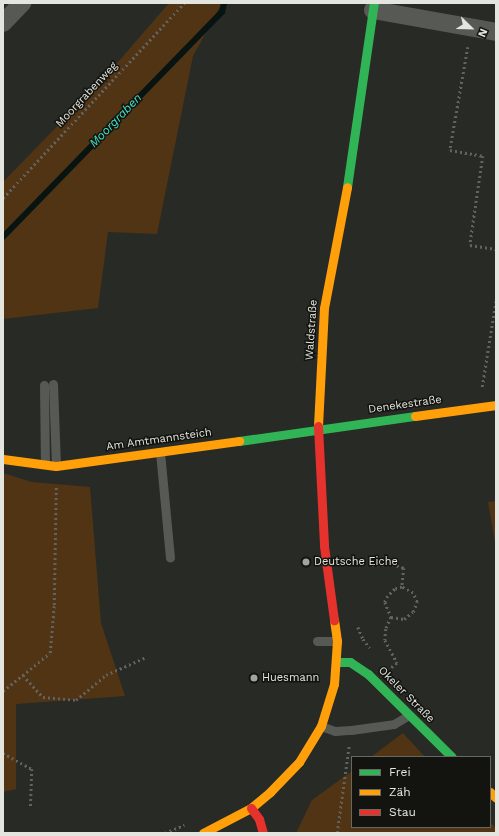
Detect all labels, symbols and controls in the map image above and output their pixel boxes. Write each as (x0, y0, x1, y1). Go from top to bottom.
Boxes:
north arrow (451, 8, 491, 48)
text: N (475, 27, 490, 39)
street label: Moorgrabenweg (53, 60, 121, 130)
water label: Moorgraben (87, 91, 145, 151)
street label: Waldstraße (303, 299, 321, 361)
street label: Denekestraße (367, 393, 443, 417)
street label: Am Amtmannsteich (105, 426, 213, 454)
place label: Deutsche Eiche (314, 555, 398, 569)
marker: Deutsche Eiche (301, 557, 311, 567)
street label: Okeler Straße (375, 664, 437, 726)
place label: Huesmann (262, 671, 319, 685)
marker: Huesmann (249, 673, 259, 683)
legend (351, 756, 491, 828)
text: Frei (389, 765, 411, 779)
text: Zäh (389, 785, 411, 799)
text: Stau (389, 805, 416, 819)

